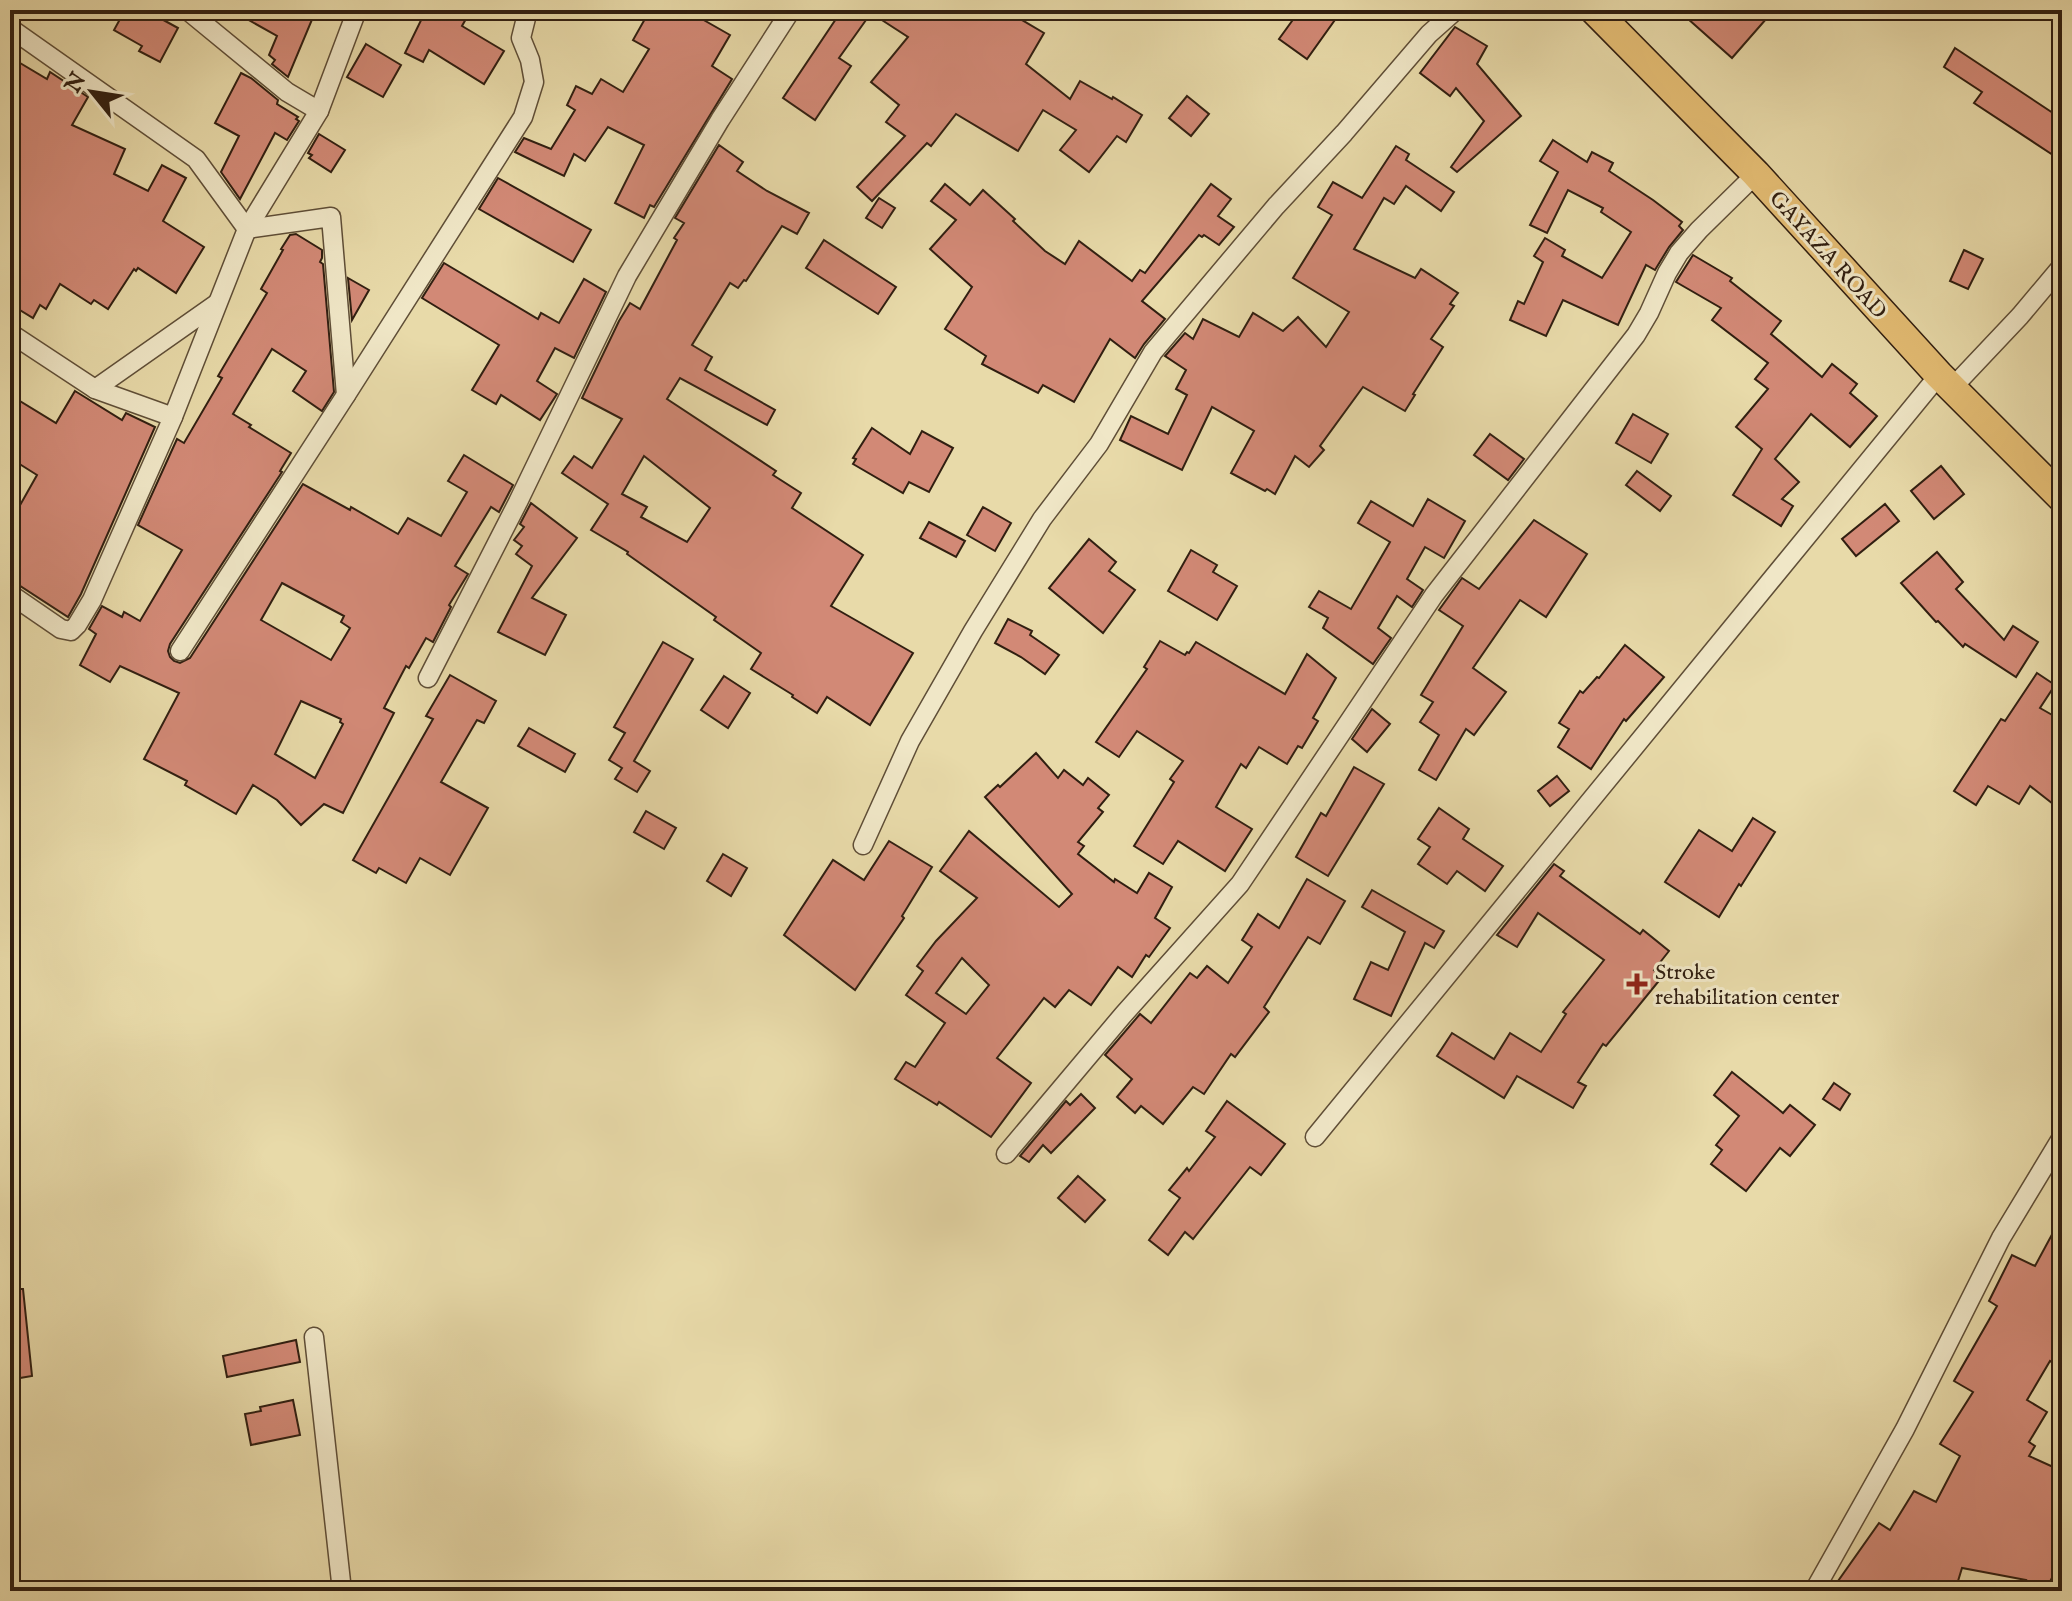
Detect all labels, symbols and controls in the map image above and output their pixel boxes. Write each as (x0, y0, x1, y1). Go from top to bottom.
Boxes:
north arrow (52, 52, 132, 132)
text: N (59, 68, 93, 99)
street label: GAYAZA ROAD (1763, 185, 1892, 325)
place label: Stroke rehabilitation center (1655, 959, 1839, 1012)
marker: Stroke rehabilitation center (1626, 973, 1648, 995)

